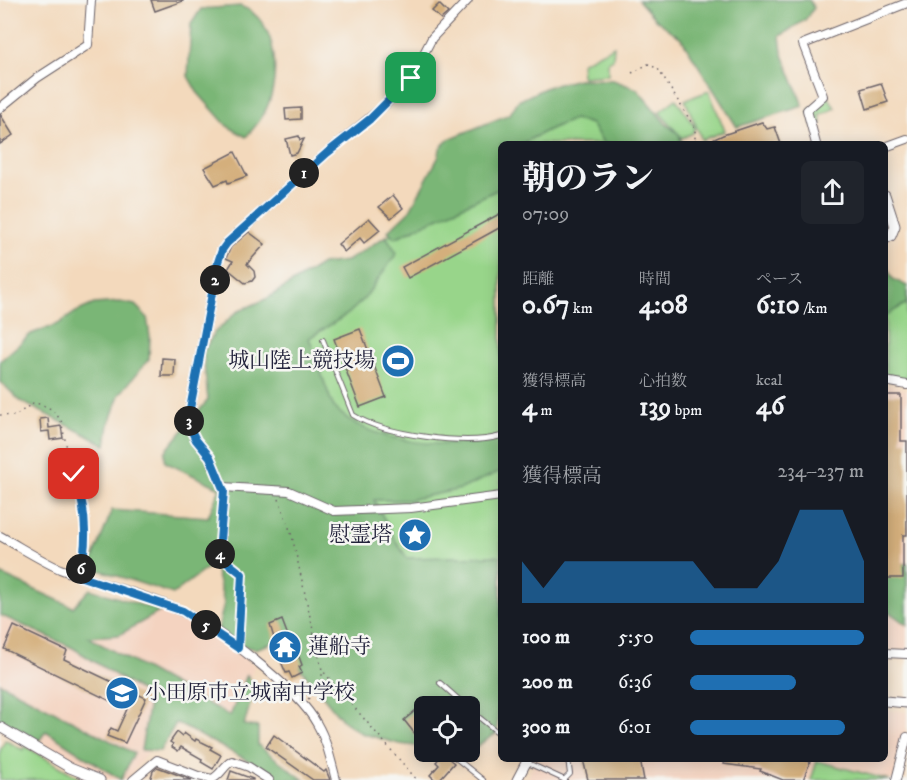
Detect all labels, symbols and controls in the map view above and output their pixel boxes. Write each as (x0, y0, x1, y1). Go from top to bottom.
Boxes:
pin (385, 52, 436, 103)
icon: arrive (394, 61, 427, 94)
pin: 1 (289, 158, 319, 188)
text: 朝のラン (522, 159, 654, 200)
button: share (801, 161, 864, 224)
text: 1 (301, 163, 307, 183)
text: 07:09 (522, 202, 569, 227)
pin: 2 (200, 265, 230, 295)
text: 距離 (522, 269, 554, 289)
text: 時間 (639, 269, 671, 289)
text: ペース (756, 269, 803, 289)
text: 2 (211, 270, 219, 290)
text: 0.67 (522, 289, 569, 322)
text: 4:08 (639, 289, 688, 322)
text: 6:10 (756, 289, 800, 322)
text: km (569, 298, 593, 318)
text: /km (800, 298, 828, 318)
sports icon: 城山陸上競技場 (380, 343, 416, 379)
place label: 城山陸上競技場 (228, 348, 375, 374)
text: kcal (756, 370, 782, 390)
text: 獲得標高 (522, 371, 586, 391)
text: 心拍数 (639, 371, 687, 391)
text: 46 (756, 390, 785, 423)
text: 4 (522, 391, 537, 424)
text: 139 (639, 391, 671, 424)
text: m (537, 400, 552, 420)
text: bpm (671, 400, 702, 420)
pin: 3 (174, 406, 204, 436)
text: 3 (186, 411, 192, 431)
pin (48, 448, 99, 499)
icon: check (57, 457, 90, 490)
text: 234–237 m (778, 459, 864, 484)
text: 獲得標高 (522, 464, 602, 489)
place icon: 慰霊塔 (397, 517, 433, 553)
place label: 慰霊塔 (329, 522, 392, 548)
pin: 4 (205, 539, 235, 569)
text: 4 (215, 544, 225, 564)
pin: 6 (66, 554, 96, 584)
text: 6 (77, 559, 85, 579)
pin: 5 (191, 610, 221, 640)
text: 5 (202, 615, 210, 635)
text: 100 m (522, 625, 570, 650)
text: 5:50 (618, 625, 654, 650)
temple icon: 蓮船寺 (267, 629, 303, 665)
place label: 蓮船寺 (308, 634, 371, 660)
text: 200 m (522, 670, 573, 695)
text: 6:36 (618, 670, 652, 695)
school or university icon: 小田原市立城南中学校 (104, 675, 140, 711)
place label: 小田原市立城南中学校 (145, 680, 355, 706)
map controls (414, 696, 480, 762)
button: locate (414, 696, 480, 762)
text: 300 m (522, 715, 570, 740)
text: 6:01 (618, 715, 652, 740)

